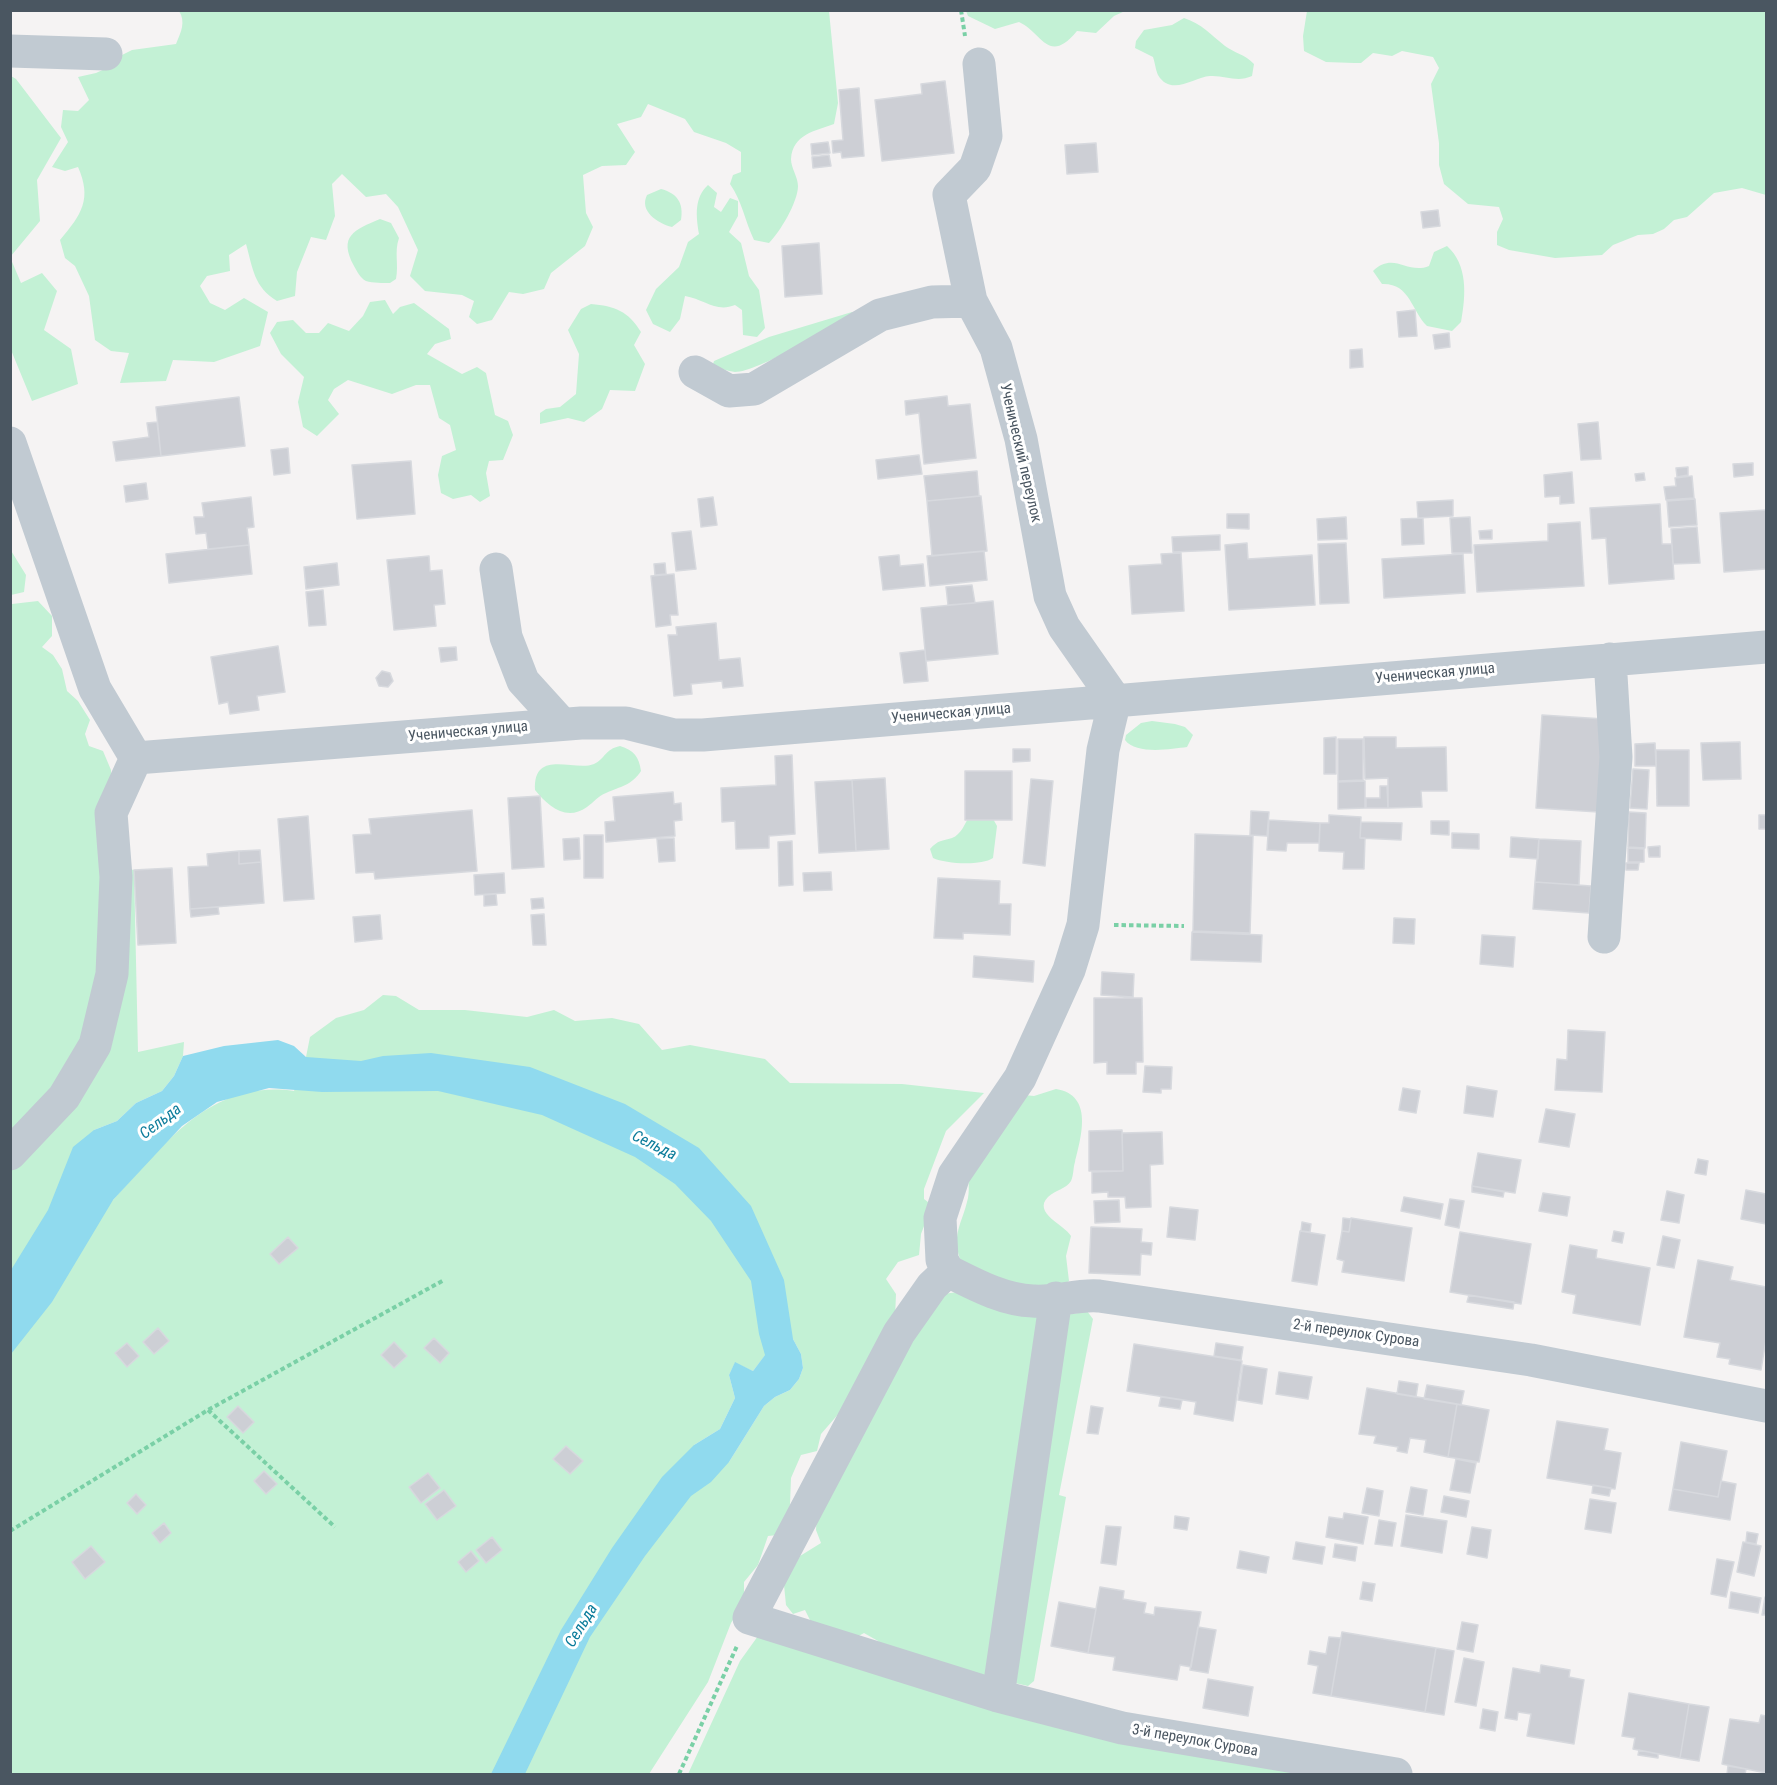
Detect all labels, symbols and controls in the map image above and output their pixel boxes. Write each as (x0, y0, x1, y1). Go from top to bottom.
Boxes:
street label: Ученический переулок (995, 382, 1045, 524)
street label: Ученическая улица (1374, 660, 1496, 688)
street label: Ученическая улица (890, 700, 1012, 728)
street label: Ученическая улица (407, 718, 529, 746)
water label: Сельда (136, 1100, 186, 1144)
water label: Сельда (629, 1127, 679, 1165)
street label: 2-й переулок Сурова (1292, 1316, 1420, 1352)
water label: Сельда (562, 1601, 602, 1651)
street label: 3-й переулок Сурова (1131, 1721, 1259, 1761)

